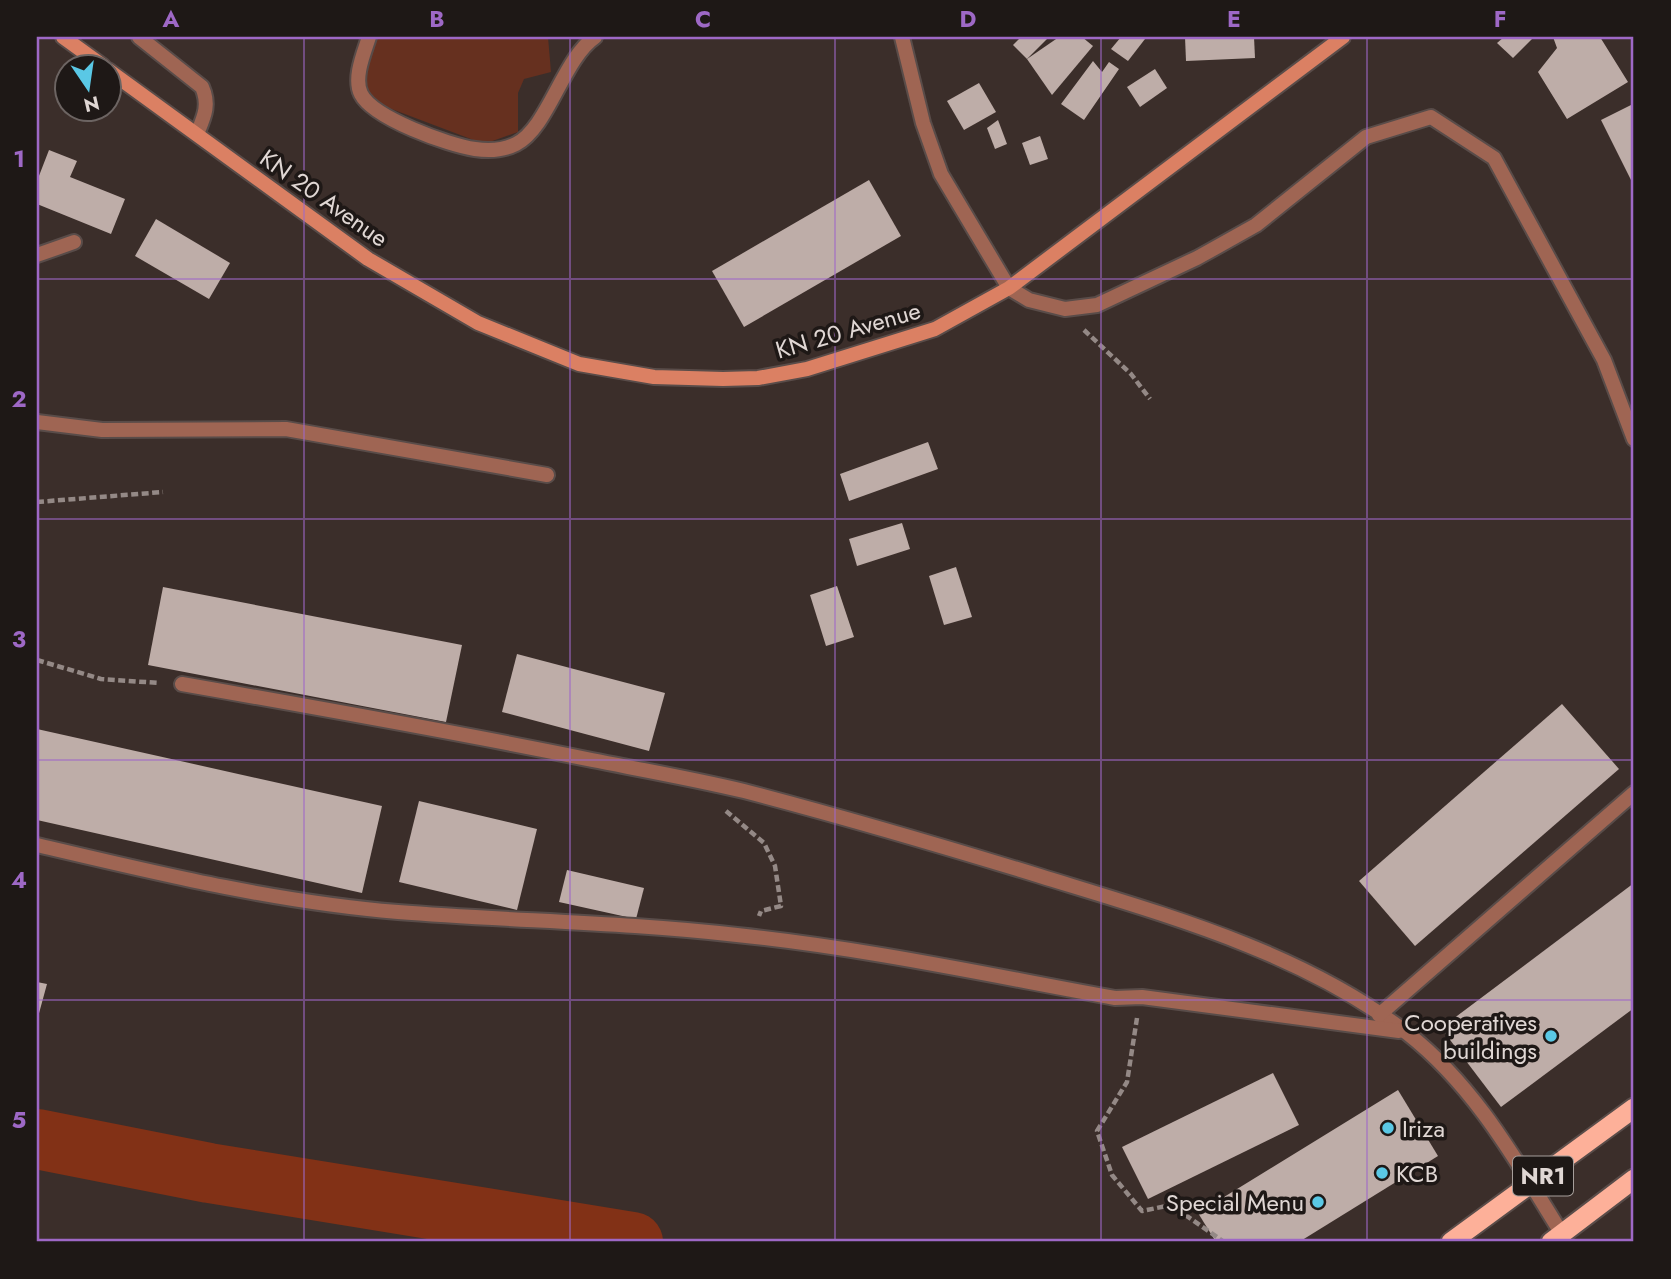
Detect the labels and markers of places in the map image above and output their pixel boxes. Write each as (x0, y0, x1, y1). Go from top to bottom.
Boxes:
place label: Cooperatives buildings (1404, 1005, 1537, 1068)
marker: Cooperatives buildings (1543, 1028, 1559, 1044)
place label: Iriza (1402, 1111, 1445, 1146)
marker: Iriza (1380, 1120, 1396, 1136)
place label: KCB (1396, 1156, 1438, 1191)
marker: KCB (1374, 1165, 1390, 1181)
place label: Special Menu (1166, 1185, 1304, 1220)
marker: Special Menu (1310, 1194, 1326, 1210)

